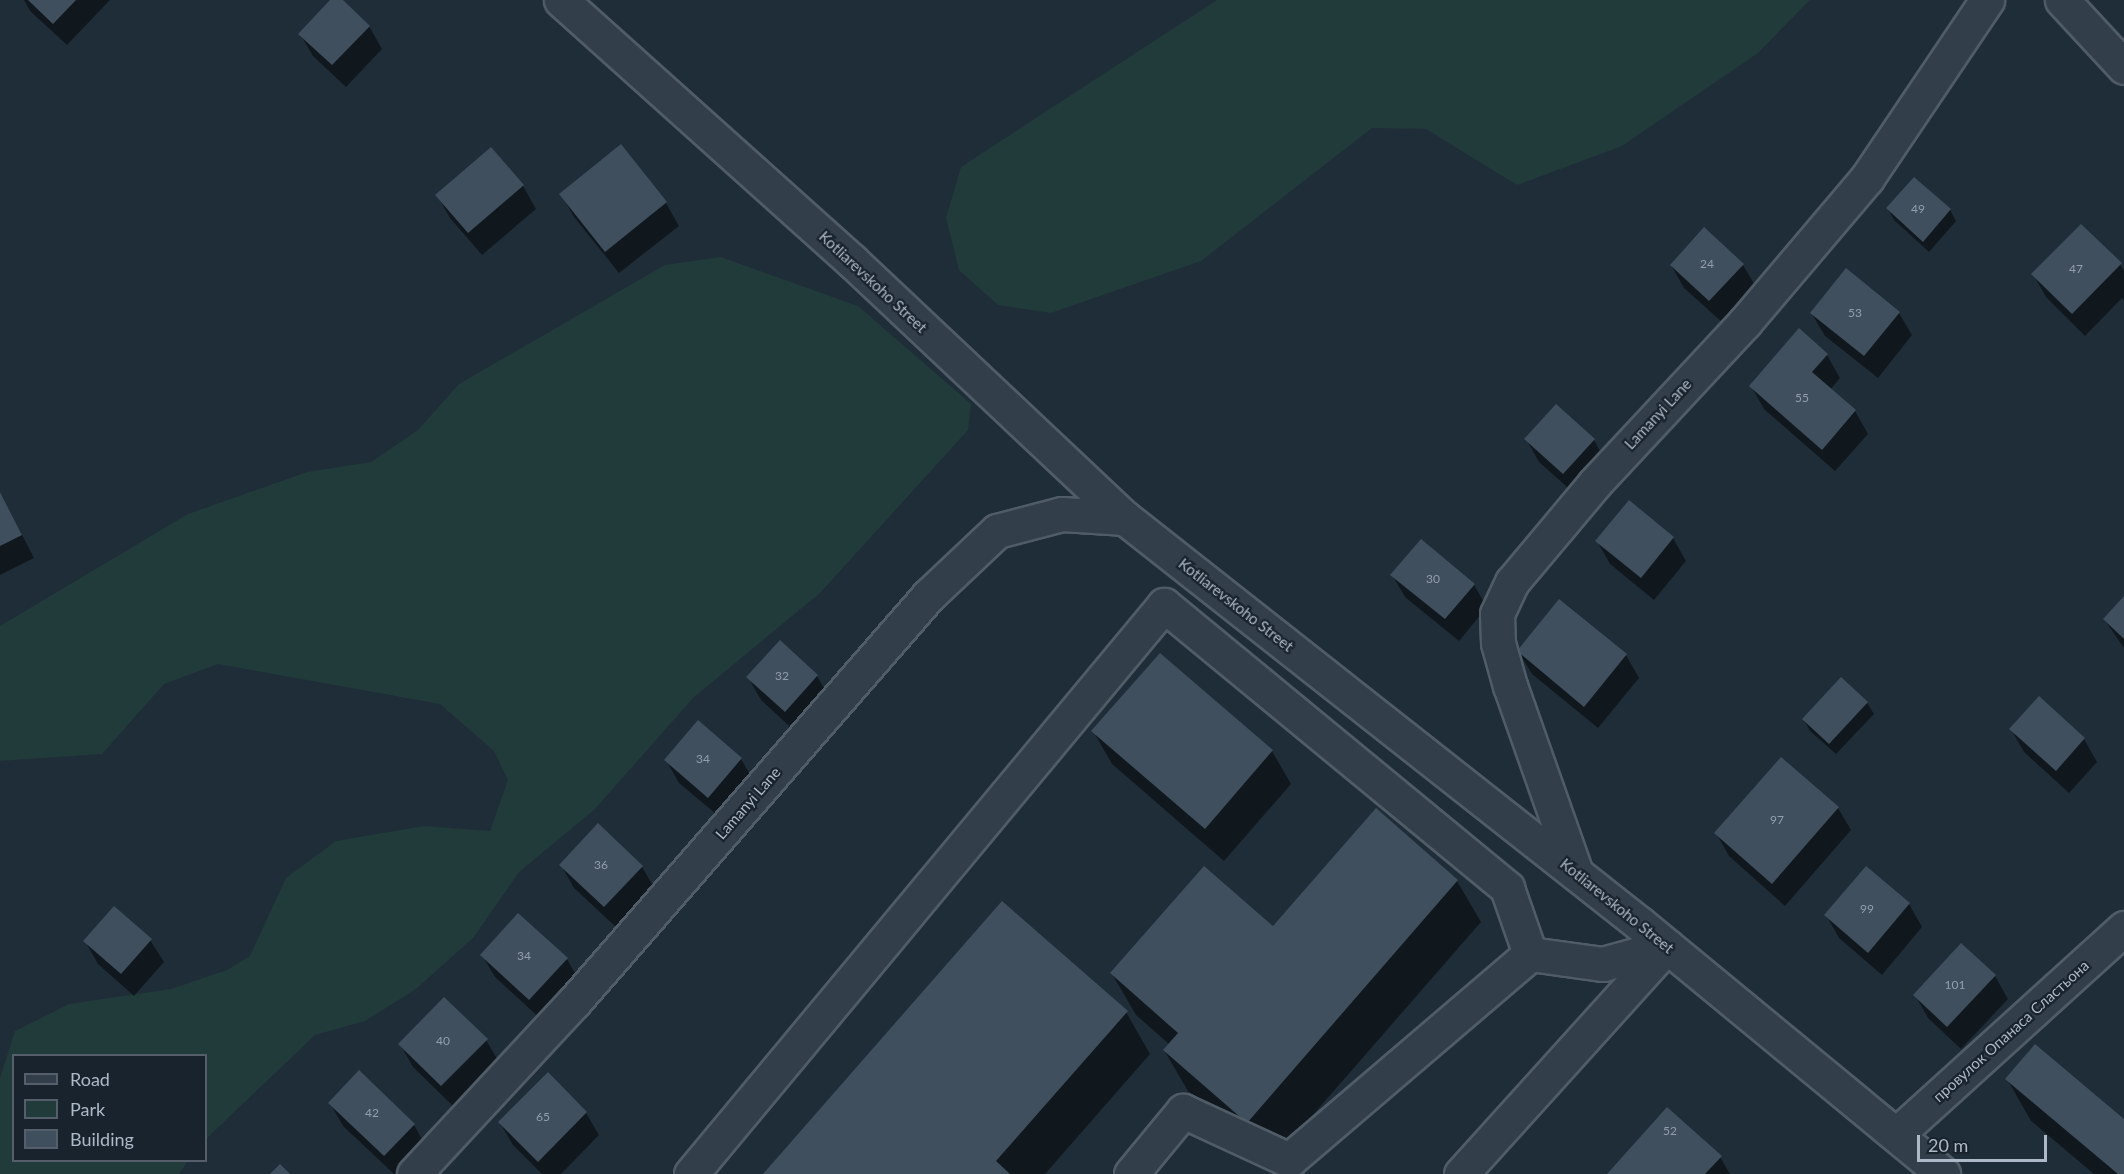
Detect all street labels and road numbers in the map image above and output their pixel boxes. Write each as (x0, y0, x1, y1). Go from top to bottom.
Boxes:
street label: Kotliarevskoho Street (815, 227, 931, 337)
street label: Lamanyi Lane (1621, 375, 1695, 453)
street label: Kotliarevskoho Street (1175, 555, 1297, 655)
street label: Lamanyi Lane (712, 763, 784, 843)
street label: Kotliarevskoho Street (1557, 855, 1677, 957)
street label: провулок Опанаса Сластьона (1929, 956, 2093, 1106)

